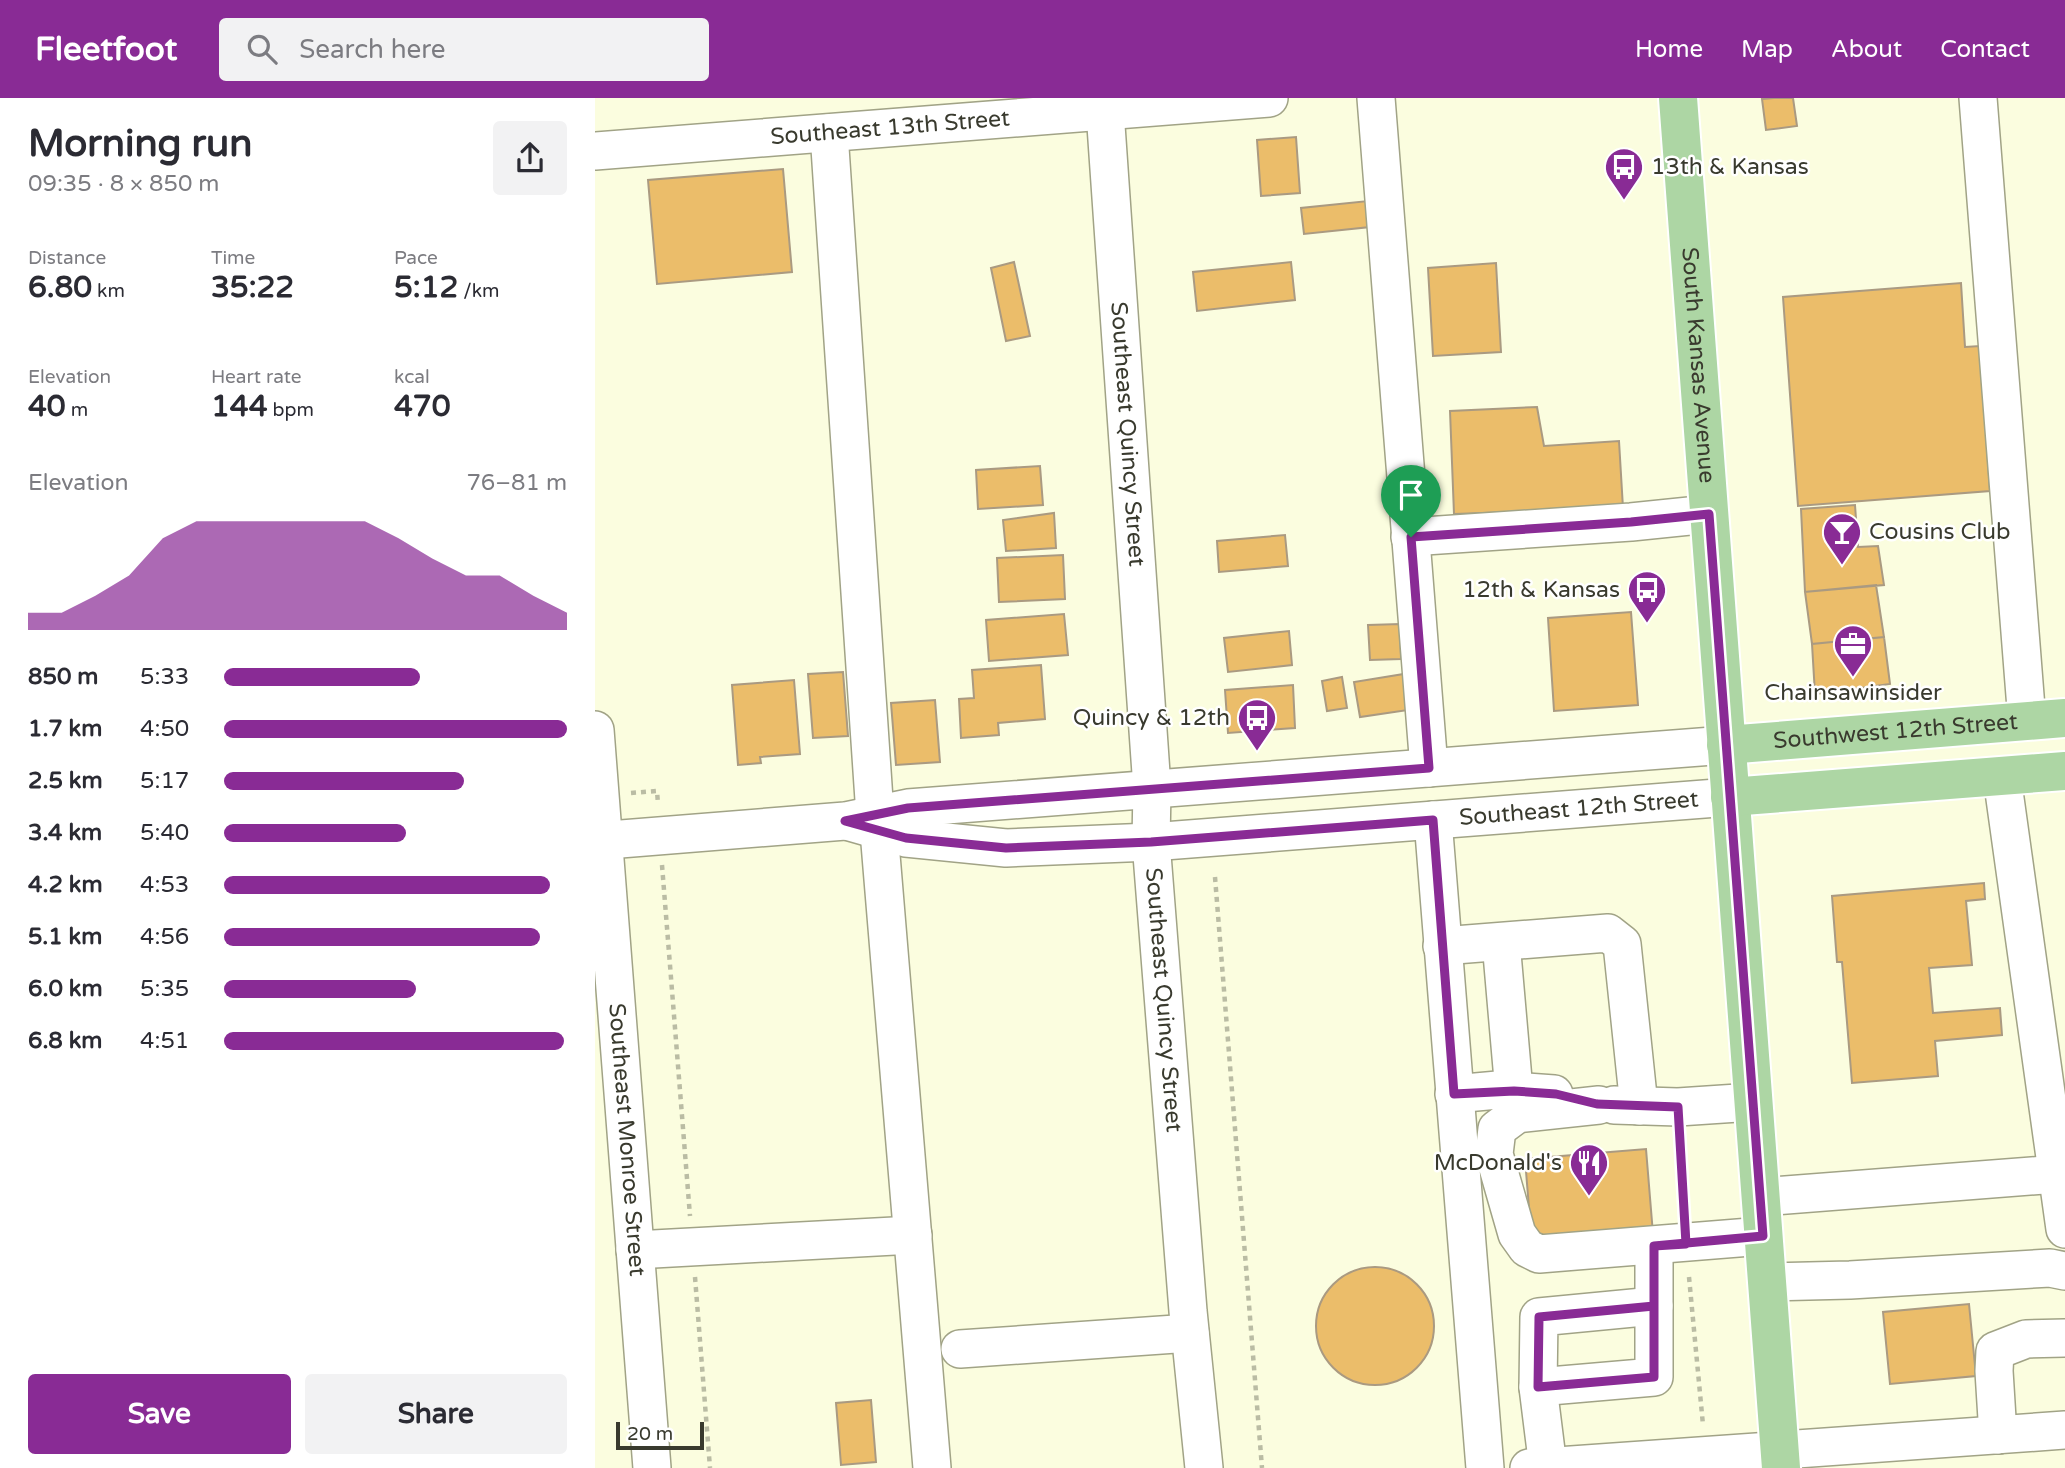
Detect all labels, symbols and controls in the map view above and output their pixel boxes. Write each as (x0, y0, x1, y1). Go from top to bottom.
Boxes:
search box (219, 18, 709, 81)
text: Fleetfoot (35, 30, 177, 69)
icon: search (243, 30, 281, 68)
text: Search here (299, 34, 445, 65)
text: Home (1635, 35, 1703, 64)
text: Map (1741, 35, 1793, 64)
text: About (1831, 35, 1902, 64)
text: Contact (1940, 35, 2030, 64)
street label: Southeast 13th Street (769, 104, 1011, 151)
text: Morning run (28, 121, 252, 167)
button: share (493, 121, 567, 195)
bus stop icon: 13th & Kansas (1603, 146, 1645, 201)
place label: 13th & Kansas (1651, 153, 1809, 181)
text: 09:35 · 8 × 850 m (28, 170, 219, 198)
street label: South Kansas Avenue (1675, 246, 1721, 484)
text: Distance (28, 247, 106, 269)
text: Time (211, 247, 255, 269)
text: Pace (394, 247, 438, 269)
text: 6.80 (28, 269, 92, 306)
text: 35:22 (211, 269, 294, 306)
text: 5:12 (394, 269, 458, 306)
text: km (92, 280, 125, 302)
text: /km (458, 280, 499, 302)
street label: Southeast Quincy Street (1104, 301, 1151, 568)
text: Elevation (28, 366, 111, 388)
text: Heart rate (211, 366, 302, 388)
text: kcal (394, 366, 430, 388)
text: 40 (28, 388, 66, 425)
text: 144 (211, 388, 268, 425)
text: 470 (394, 388, 451, 425)
text: m (66, 399, 88, 421)
text: bpm (268, 399, 314, 421)
pin (1381, 465, 1441, 537)
text: Elevation (28, 469, 129, 497)
text: 76–81 m (466, 469, 567, 497)
icon: arrive (1392, 476, 1430, 514)
bar icon: Cousins Club (1821, 511, 1863, 566)
place label: Cousins Club (1869, 518, 2011, 546)
bus stop icon: 12th & Kansas (1626, 569, 1668, 624)
place label: 12th & Kansas (1462, 576, 1620, 604)
office icon: Chainsawinsider (1832, 623, 1874, 678)
text: 850 m (28, 663, 98, 691)
text: 5:33 (140, 663, 189, 691)
place label: Chainsawinsider (1764, 679, 1942, 707)
bus stop icon: Quincy & 12th (1236, 697, 1278, 752)
place label: Quincy & 12th (1073, 704, 1230, 732)
street label: Southwest 12th Street (1772, 708, 2019, 755)
text: 1.7 km (28, 715, 102, 743)
text: 4:50 (140, 715, 189, 743)
text: 2.5 km (28, 767, 103, 795)
text: 5:17 (140, 767, 189, 795)
street label: Southeast 12th Street (1458, 785, 1700, 832)
text: 3.4 km (28, 819, 102, 847)
text: 5:40 (140, 819, 189, 847)
street label: Southeast Quincy Street (1139, 867, 1188, 1133)
text: 4.2 km (28, 871, 103, 899)
text: 4:53 (140, 871, 189, 899)
text: 5.1 km (28, 923, 102, 951)
text: 4:56 (140, 923, 189, 951)
text: 6.0 km (28, 975, 103, 1003)
text: 5:35 (140, 975, 189, 1003)
street label: Southeast Monroe Street (602, 1002, 651, 1278)
text: 6.8 km (28, 1027, 102, 1055)
text: 4:51 (140, 1027, 189, 1055)
restaurant icon: McDonald's (1568, 1142, 1610, 1197)
place label: McDonald's (1434, 1149, 1562, 1177)
button: Save (28, 1374, 291, 1454)
button: Share (305, 1374, 567, 1454)
scale bar (616, 1419, 703, 1451)
text: 20 m (627, 1423, 673, 1445)

